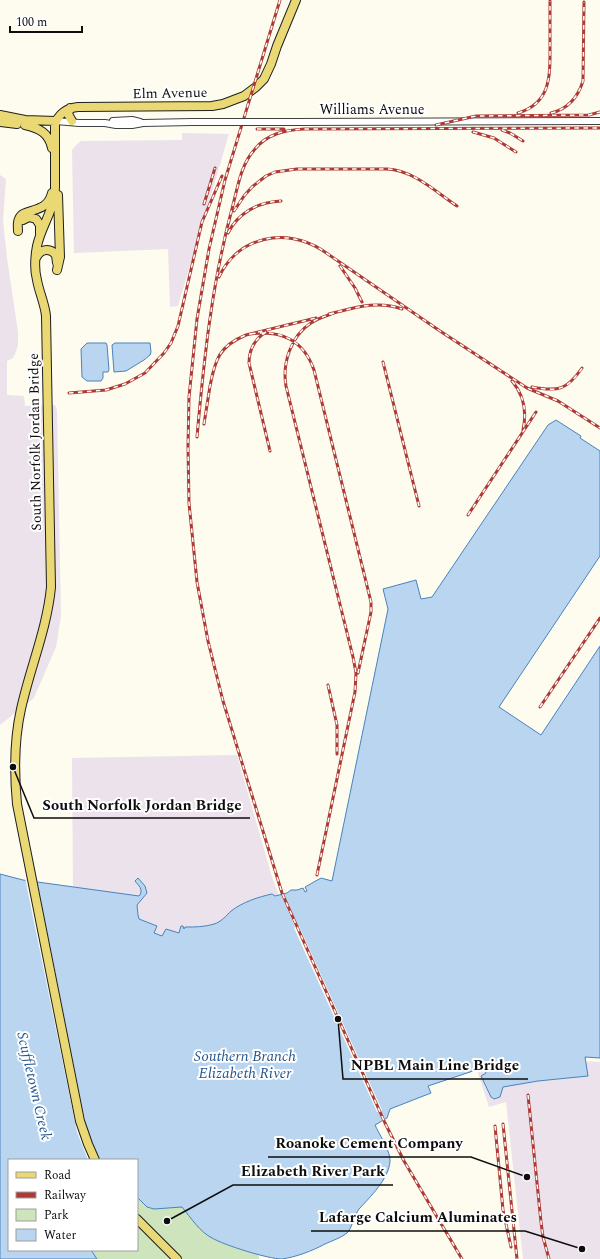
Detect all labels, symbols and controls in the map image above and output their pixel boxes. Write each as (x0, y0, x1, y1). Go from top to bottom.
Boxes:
scale bar (10, 8, 82, 34)
text: 100 m (16, 13, 47, 32)
street label: Elm Avenue (132, 82, 208, 104)
street label: Williams Avenue (319, 99, 425, 120)
street label: South Norfolk Jordan Bridge (23, 353, 47, 531)
callout: South Norfolk Jordan Bridge (34, 791, 250, 818)
text: South Norfolk Jordan Bridge (42, 794, 242, 817)
water label: Scuffletown Creek (10, 1030, 58, 1142)
water label: Southern Branch Elizabeth River (194, 1045, 296, 1085)
callout: NPBL Main Line Bridge (343, 1052, 528, 1079)
text: NPBL Main Line Bridge (351, 1054, 519, 1077)
callout: Roanoke Cement Company (268, 1130, 471, 1157)
text: Roanoke Cement Company (275, 1132, 464, 1155)
callout: Elizabeth River Park (233, 1158, 393, 1185)
legend (8, 1159, 138, 1251)
text: Elizabeth River Park (241, 1160, 385, 1183)
text: Road (44, 1166, 71, 1185)
text: Railway (44, 1186, 87, 1205)
callout: Lafarge Calcium Aluminates (311, 1204, 525, 1231)
text: Park (44, 1206, 69, 1225)
text: Lafarge Calcium Aluminates (319, 1206, 517, 1229)
text: Water (44, 1226, 76, 1245)

